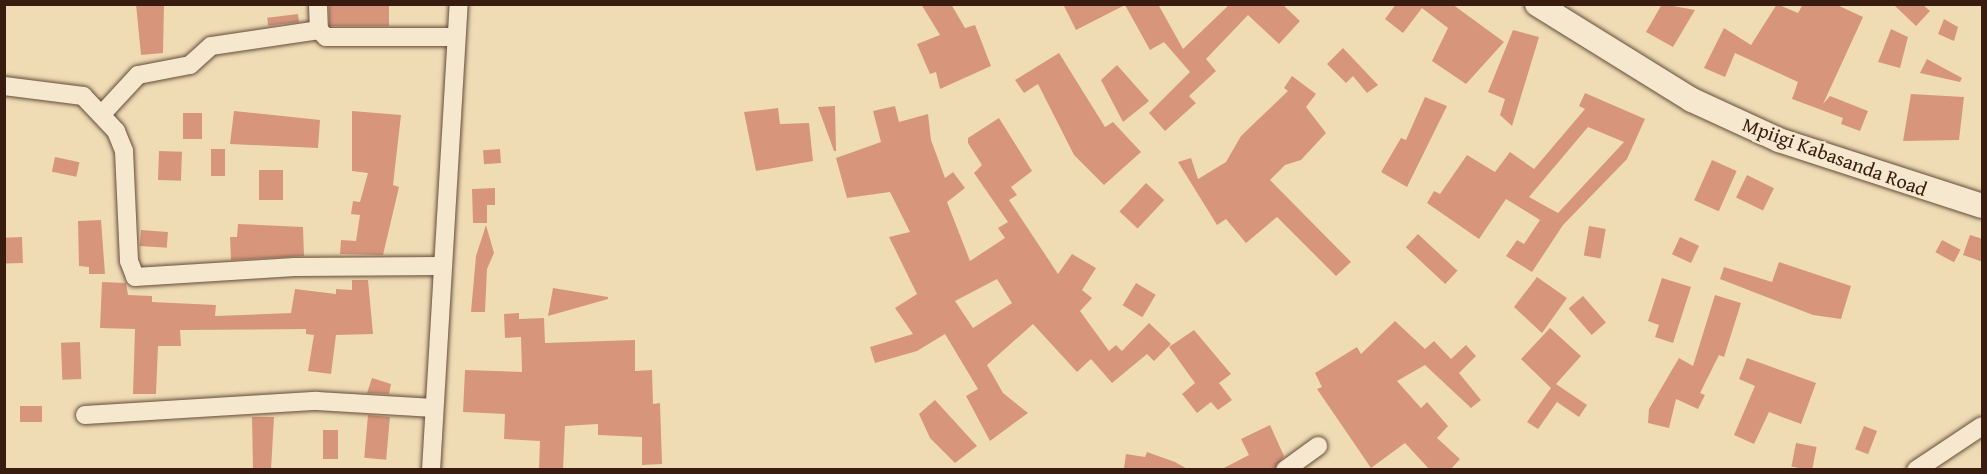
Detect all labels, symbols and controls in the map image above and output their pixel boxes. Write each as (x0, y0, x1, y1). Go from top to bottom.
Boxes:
street label: Mpiigi Kabasanda Road (1740, 111, 1930, 201)

